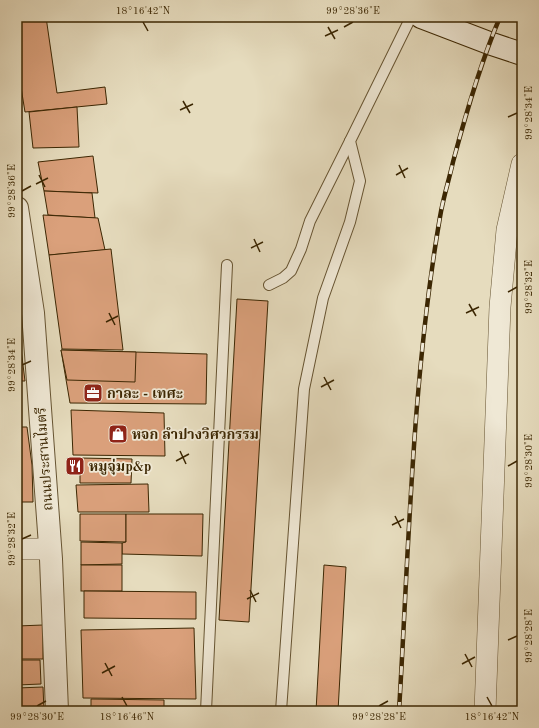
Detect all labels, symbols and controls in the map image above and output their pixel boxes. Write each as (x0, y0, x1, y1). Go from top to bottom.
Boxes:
text: 18°16'42"N (116, 6, 171, 16)
text: 99°28'36"E (326, 6, 380, 16)
text: 99°28'34"E (524, 86, 534, 140)
text: 99°28'36"E (7, 164, 17, 218)
text: 99°28'32"E (524, 260, 534, 314)
text: 99°28'34"E (7, 338, 17, 392)
office icon: กาละ - เทศะ (82, 382, 104, 404)
place label: กาละ - เทศะ (107, 387, 183, 401)
street label: ถนนประสานไมตรี (30, 406, 56, 512)
shop icon: หจก ลำปางวิศวกรรม (107, 423, 129, 445)
place label: หจก ลำปางวิศวกรรม (132, 427, 259, 442)
text: 99°28'30"E (524, 434, 534, 488)
restaurant icon: หมูจุ่มp&p (64, 455, 86, 477)
place label: หมูจุ่มp&p (89, 458, 151, 475)
text: 99°28'32"E (7, 512, 17, 566)
text: 99°28'28"E (524, 609, 534, 663)
text: 99°28'30"E (10, 712, 64, 722)
text: 18°16'46"N (100, 712, 155, 722)
text: 99°28'28"E (352, 712, 406, 722)
text: 18°16'42"N (465, 712, 520, 722)

